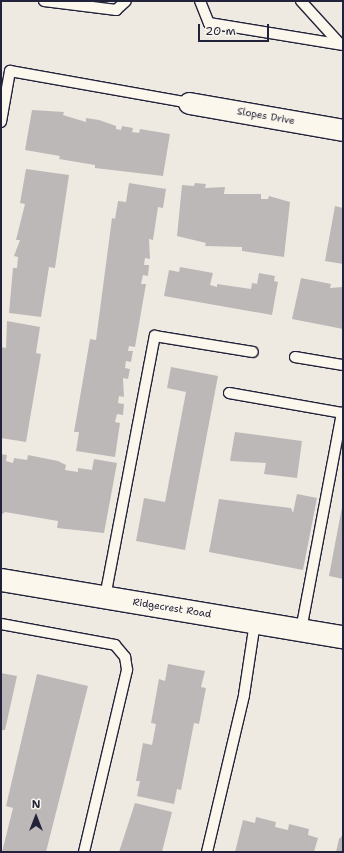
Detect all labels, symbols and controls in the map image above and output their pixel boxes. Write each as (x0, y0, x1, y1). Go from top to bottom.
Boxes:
scale bar (200, 16, 271, 42)
text: 20 m (205, 23, 236, 39)
street label: Slopes Drive (236, 105, 296, 127)
street label: Ridgecrest Road (132, 596, 212, 620)
north arrow (16, 797, 56, 837)
text: N (32, 797, 40, 812)

